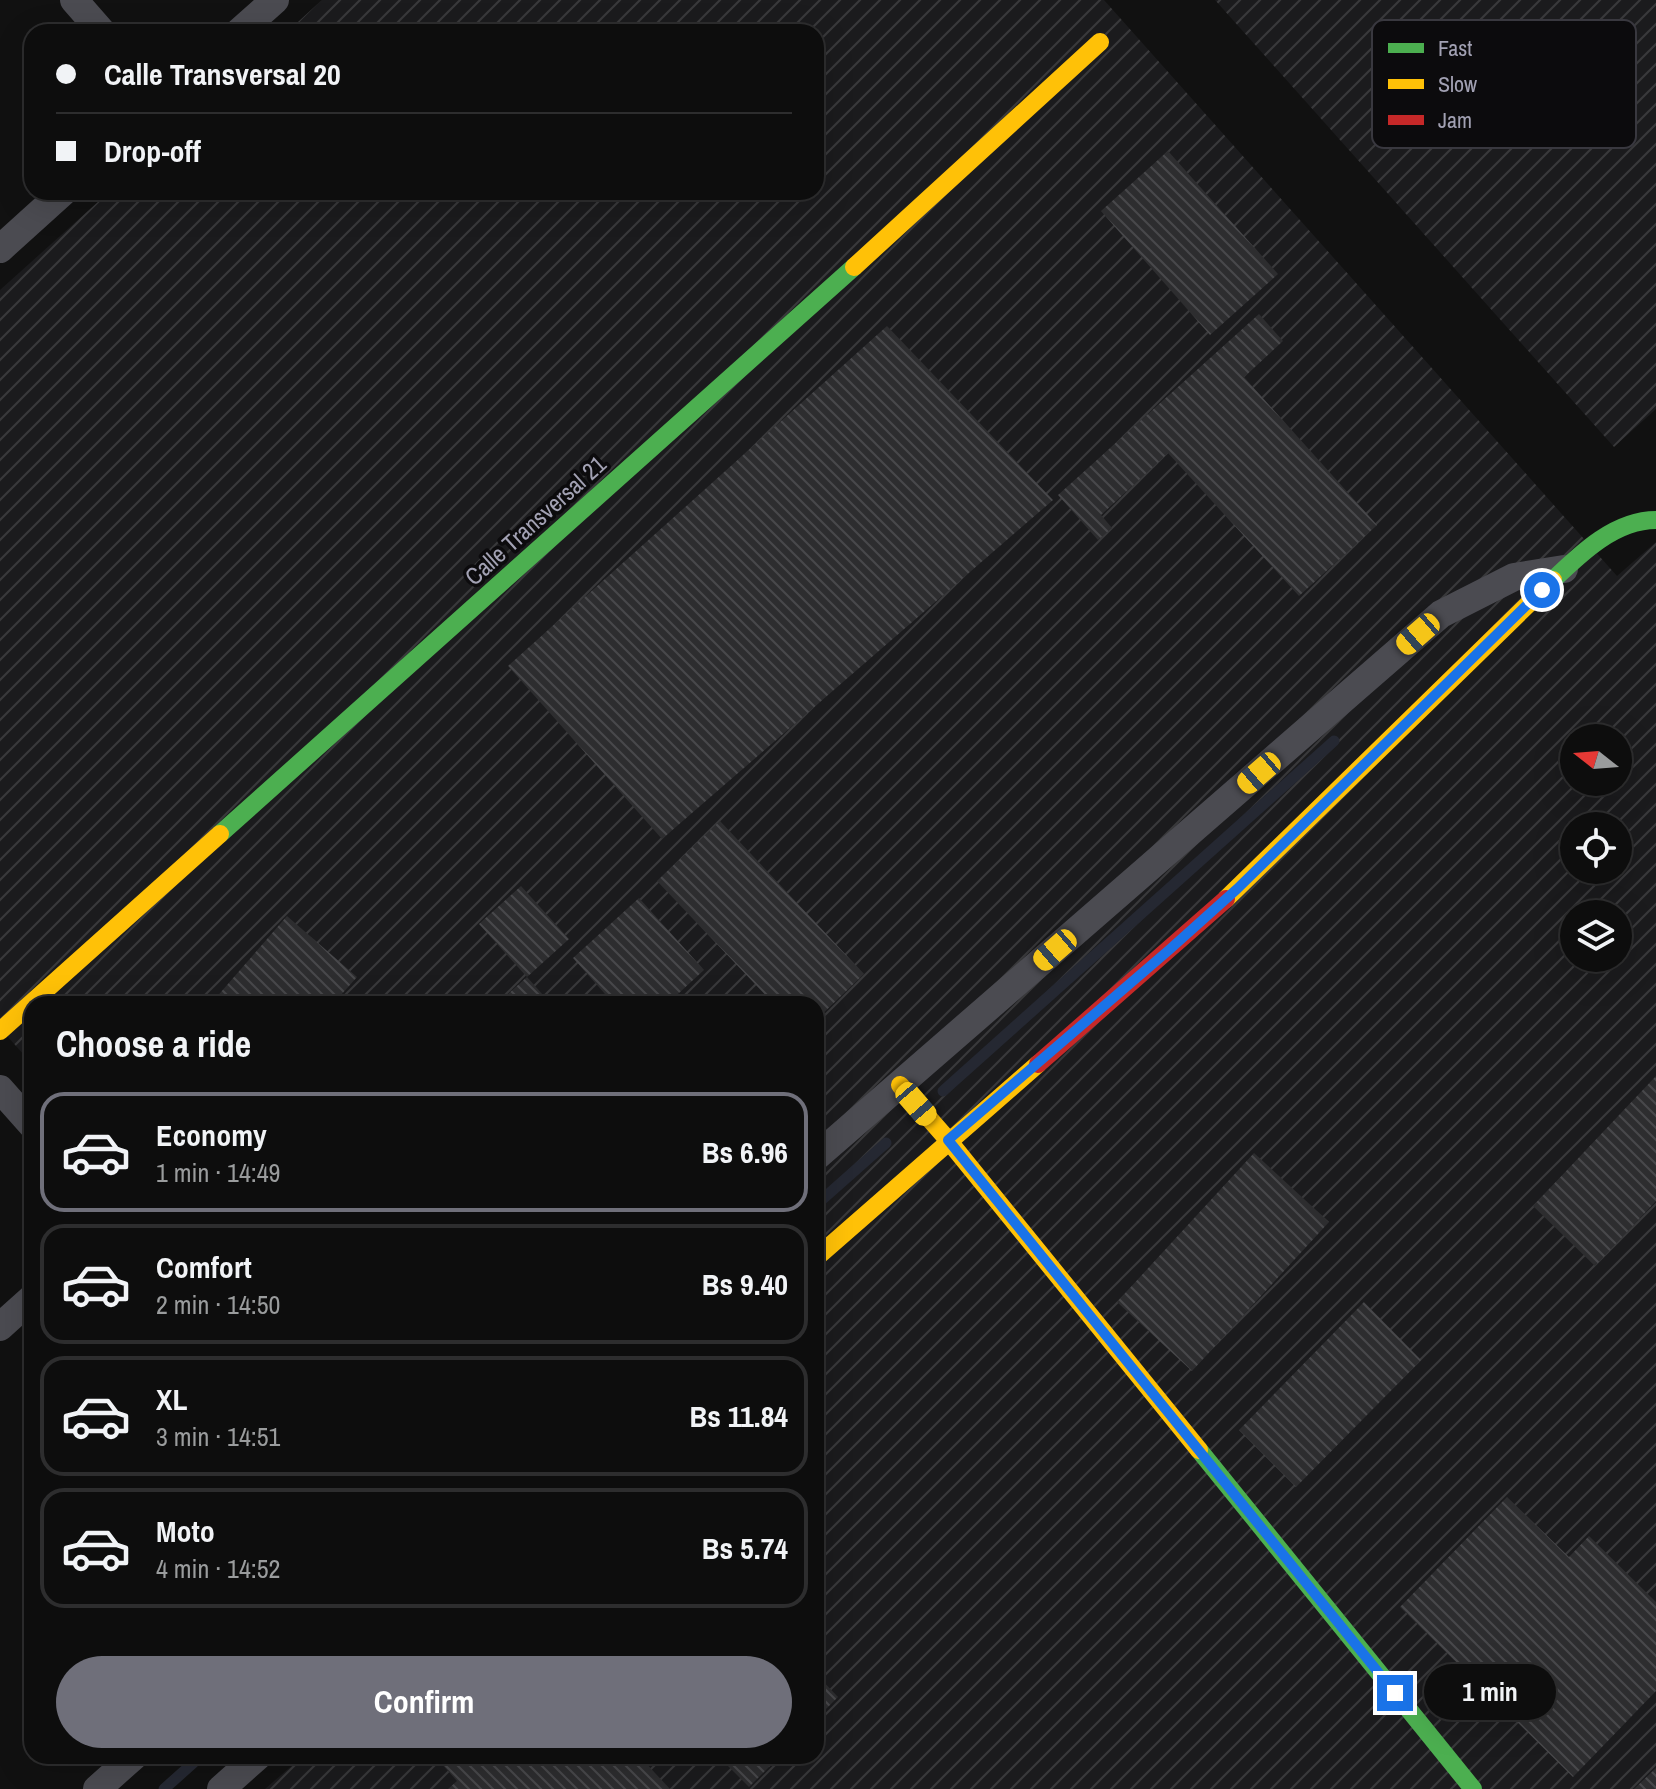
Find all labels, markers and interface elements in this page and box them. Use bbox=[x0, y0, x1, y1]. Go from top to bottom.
legend bbox=[1372, 20, 1636, 148]
text: Fast bbox=[1438, 33, 1472, 63]
text: Calle Transversal 20 bbox=[104, 54, 341, 94]
text: Slow bbox=[1438, 69, 1477, 99]
text: Jam bbox=[1438, 105, 1472, 135]
text: Drop-off bbox=[104, 131, 201, 171]
street label: Calle Transversal 21 bbox=[458, 448, 612, 592]
route start bbox=[1524, 572, 1560, 608]
car bbox=[1392, 609, 1444, 659]
north arrow bbox=[1560, 724, 1632, 796]
map controls bbox=[1560, 724, 1632, 972]
car bbox=[1233, 748, 1285, 798]
button: locate bbox=[1560, 812, 1632, 884]
button: layers bbox=[1560, 900, 1632, 972]
car bbox=[1029, 925, 1081, 975]
text: Choose a ride bbox=[56, 1020, 251, 1068]
car bbox=[891, 1078, 941, 1130]
text: Economy bbox=[156, 1115, 267, 1155]
icon: car bbox=[60, 1116, 132, 1188]
text: Bs 6.96 bbox=[702, 1132, 788, 1172]
text: 1 min · 14:49 bbox=[156, 1155, 280, 1190]
text: Comfort bbox=[156, 1247, 252, 1287]
icon: car bbox=[60, 1248, 132, 1320]
text: Bs 9.40 bbox=[702, 1264, 788, 1304]
text: 2 min · 14:50 bbox=[156, 1287, 280, 1322]
text: XL bbox=[156, 1379, 187, 1419]
icon: car bbox=[60, 1380, 132, 1452]
text: Bs 11.84 bbox=[690, 1396, 788, 1436]
text: 3 min · 14:51 bbox=[156, 1419, 280, 1454]
text: Moto bbox=[156, 1511, 215, 1551]
icon: car bbox=[60, 1512, 132, 1584]
text: Bs 5.74 bbox=[702, 1528, 788, 1568]
text: 4 min · 14:52 bbox=[156, 1551, 280, 1586]
button: Confirm bbox=[56, 1656, 792, 1748]
callout: 1 min bbox=[1423, 1665, 1555, 1721]
text: 1 min bbox=[1462, 1674, 1518, 1709]
route end bbox=[1377, 1675, 1413, 1711]

